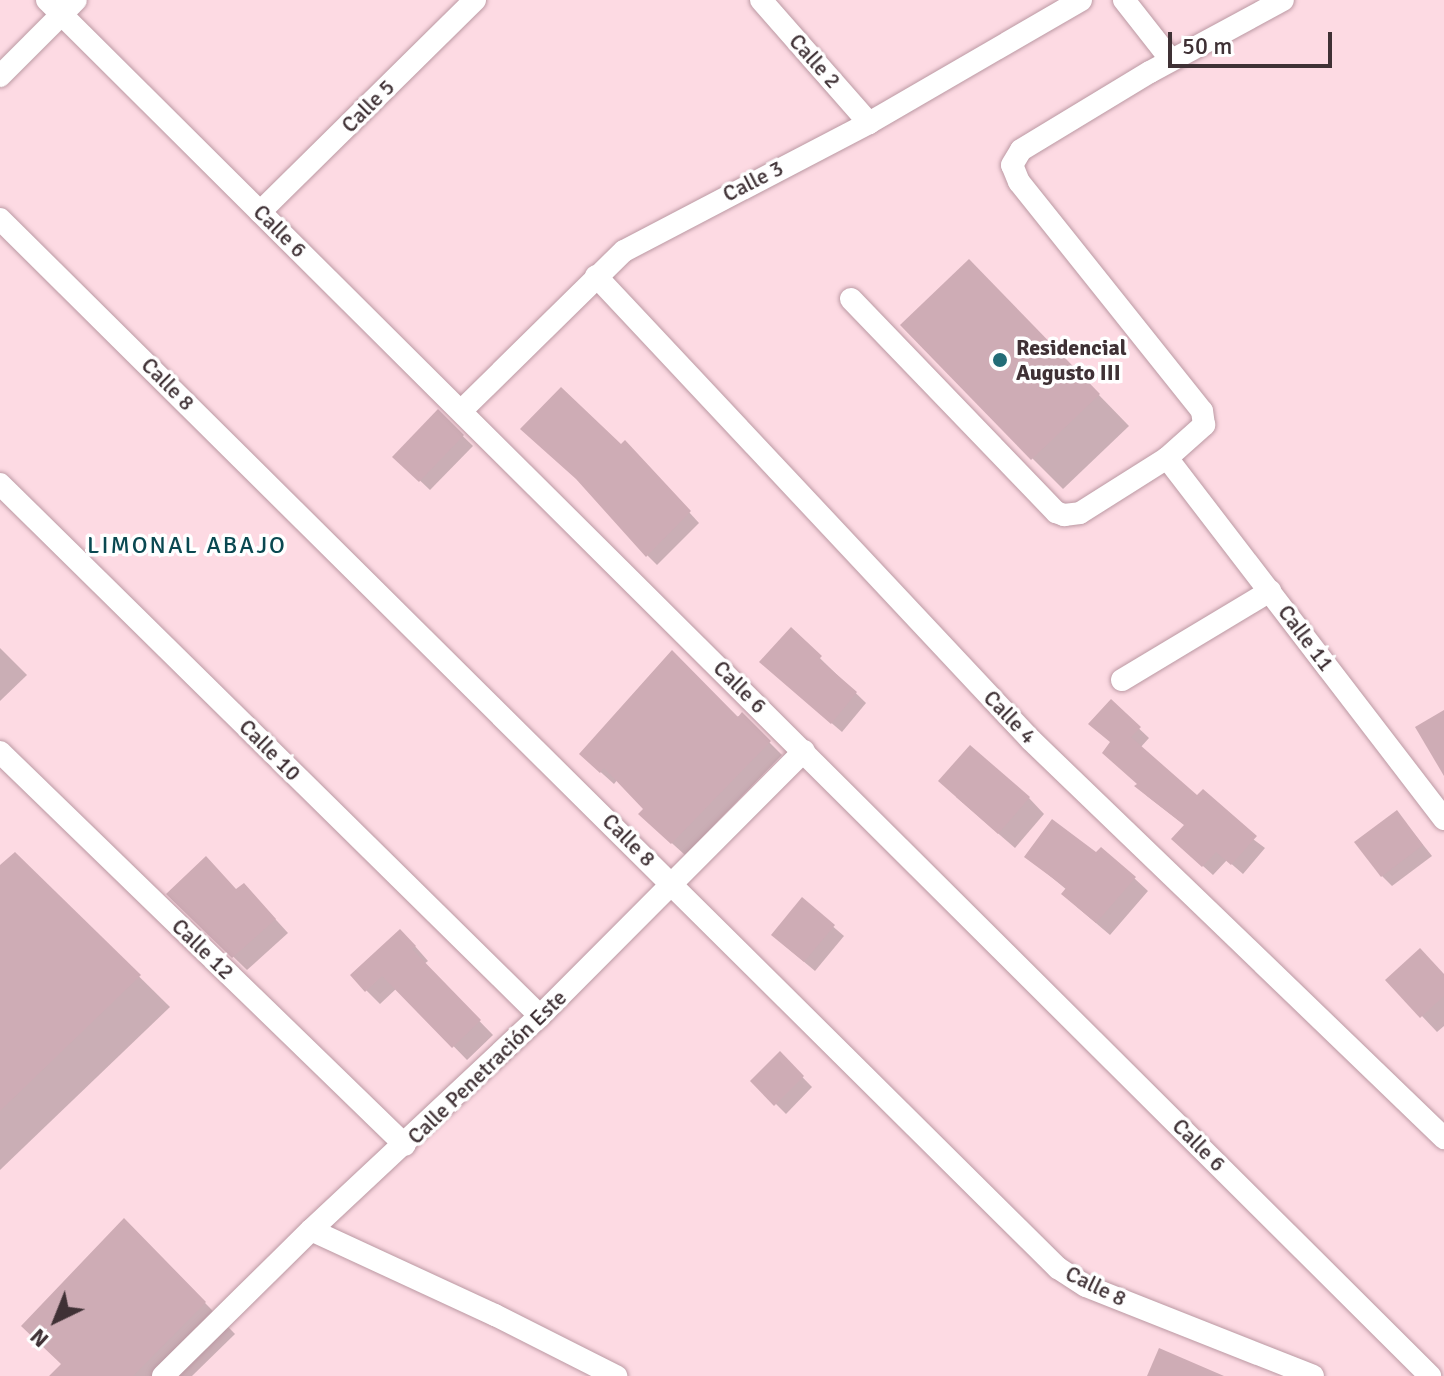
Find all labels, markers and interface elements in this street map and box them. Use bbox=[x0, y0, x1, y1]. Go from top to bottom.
scale bar bbox=[1172, 16, 1336, 66]
street label: Calle 2 bbox=[784, 28, 846, 94]
text: 50 m bbox=[1182, 31, 1232, 61]
street label: Calle 5 bbox=[336, 74, 400, 138]
street label: Calle 3 bbox=[718, 155, 788, 207]
street label: Calle 6 bbox=[248, 199, 312, 263]
place label: Residencial Augusto III bbox=[1016, 334, 1127, 386]
marker: Residencial Augusto III bbox=[991, 351, 1009, 369]
street label: Calle 8 bbox=[136, 352, 200, 416]
district label: LIMONAL ABAJO bbox=[87, 532, 287, 560]
street label: Calle 11 bbox=[1272, 600, 1340, 676]
street label: Calle 6 bbox=[708, 655, 772, 719]
street label: Calle 4 bbox=[978, 685, 1042, 749]
street label: Calle 10 bbox=[234, 714, 306, 786]
street label: Calle 8 bbox=[597, 808, 661, 872]
street label: Calle 12 bbox=[166, 913, 240, 985]
street label: Calle Penetración Este bbox=[402, 984, 572, 1150]
street label: Calle 6 bbox=[1167, 1113, 1231, 1177]
street label: Calle 8 bbox=[1061, 1260, 1131, 1312]
north arrow bbox=[16, 1280, 96, 1360]
text: N bbox=[24, 1323, 54, 1353]

